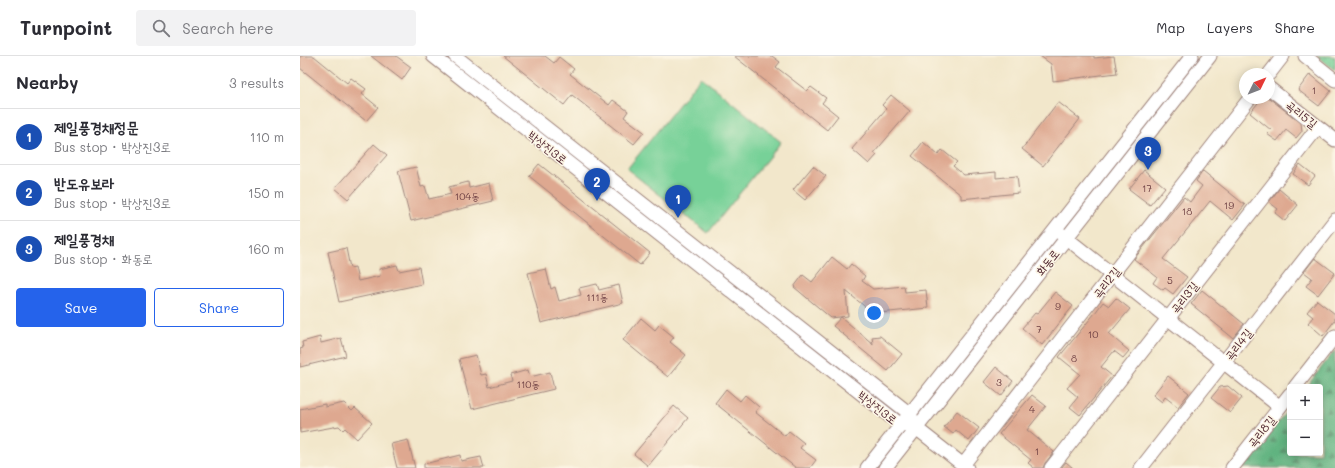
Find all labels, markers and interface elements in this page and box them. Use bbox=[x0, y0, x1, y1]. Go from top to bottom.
search box bbox=[136, 10, 416, 46]
text: Turnpoint bbox=[20, 15, 112, 40]
icon: search bbox=[150, 17, 172, 39]
text: Search here bbox=[182, 18, 273, 38]
text: Map bbox=[1156, 18, 1185, 37]
text: Layers bbox=[1207, 18, 1253, 37]
text: Share bbox=[1275, 18, 1315, 37]
north arrow bbox=[1239, 68, 1275, 104]
text: Nearby bbox=[16, 71, 78, 93]
text: 3 results bbox=[229, 74, 284, 91]
house number: 1 bbox=[1312, 83, 1316, 97]
street label: 곡리5길 bbox=[1283, 97, 1321, 132]
text: 제일풍경채정문 bbox=[54, 117, 139, 137]
street label: 박상진3로 bbox=[525, 127, 571, 167]
text: 1 bbox=[26, 128, 32, 145]
text: 110 m bbox=[250, 128, 284, 145]
pin: 3 bbox=[1135, 137, 1161, 170]
text: Bus stop · 박상진3로 bbox=[54, 138, 171, 155]
pin: 2 bbox=[584, 168, 610, 201]
text: 반도유보라 bbox=[54, 173, 114, 193]
house number: 17 bbox=[1142, 181, 1152, 195]
text: 2 bbox=[25, 184, 33, 201]
text: 150 m bbox=[248, 184, 284, 201]
pin: 1 bbox=[665, 185, 691, 218]
house number: 104동 bbox=[455, 189, 479, 203]
text: Bus stop · 박상진3로 bbox=[54, 194, 171, 211]
house number: 19 bbox=[1224, 198, 1234, 212]
house number: 18 bbox=[1182, 204, 1192, 218]
text: 제일풍경채 bbox=[54, 229, 114, 249]
text: 3 bbox=[25, 240, 33, 257]
text: 160 m bbox=[248, 240, 284, 257]
street label: 화동로 bbox=[1032, 246, 1062, 278]
text: Bus stop · 화동로 bbox=[54, 250, 153, 267]
street label: 곡리2길 bbox=[1089, 263, 1123, 301]
house number: 5 bbox=[1167, 273, 1173, 287]
street label: 곡리3길 bbox=[1167, 278, 1202, 316]
button: Save bbox=[16, 288, 146, 327]
button: Share bbox=[154, 288, 284, 327]
house number: 111동 bbox=[586, 290, 608, 304]
house number: 9 bbox=[1055, 299, 1061, 313]
your location bbox=[864, 303, 884, 323]
house number: 7 bbox=[1036, 322, 1042, 336]
street label: 곡리4길 bbox=[1221, 325, 1256, 363]
house number: 10 bbox=[1088, 327, 1098, 341]
house number: 8 bbox=[1071, 351, 1077, 365]
house number: 3 bbox=[996, 375, 1002, 389]
house number: 110동 bbox=[516, 377, 540, 391]
map controls bbox=[1287, 384, 1323, 456]
button: + bbox=[1287, 384, 1323, 420]
street label: 박상진3로 bbox=[855, 387, 901, 427]
house number: 4 bbox=[1029, 402, 1035, 416]
street label: 곡리8길 bbox=[1244, 412, 1279, 450]
button: − bbox=[1287, 420, 1323, 456]
house number: 1 bbox=[1035, 444, 1039, 458]

